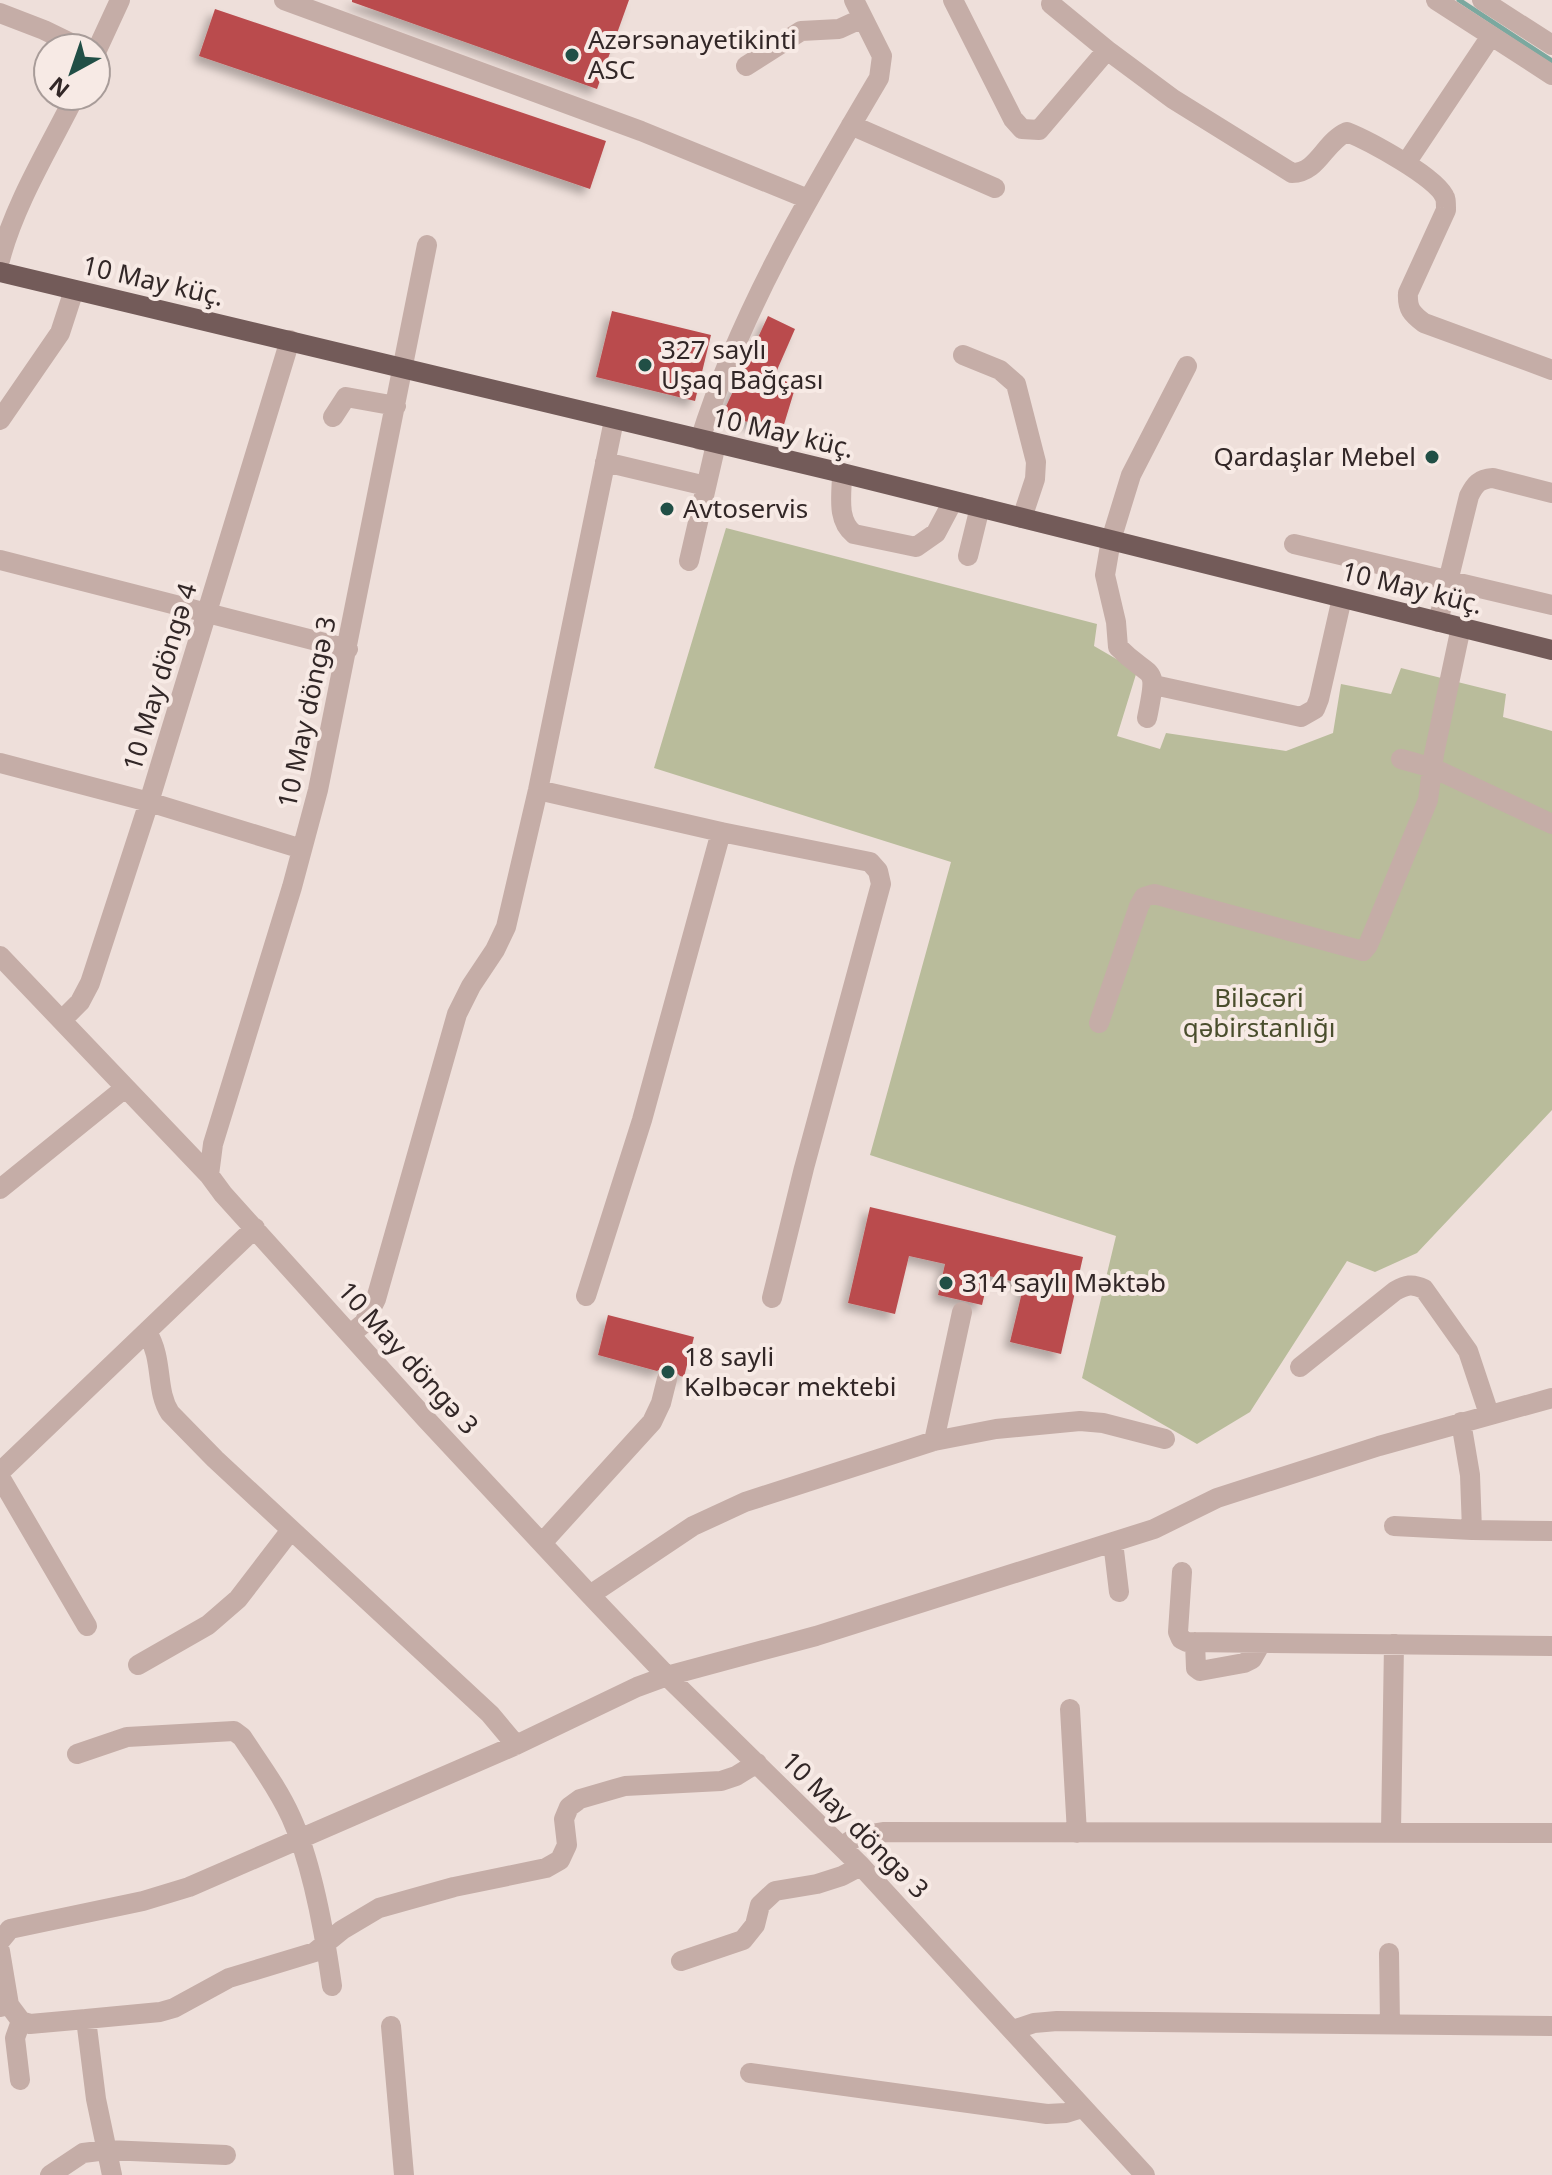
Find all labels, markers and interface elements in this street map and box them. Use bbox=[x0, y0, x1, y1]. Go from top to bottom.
place label: Azərsənayetikinti ASC bbox=[588, 21, 797, 87]
north arrow bbox=[32, 32, 112, 112]
marker: Azərsənayetikinti ASC bbox=[563, 46, 581, 64]
text: N bbox=[42, 71, 75, 105]
street label: 10 May küç. bbox=[79, 246, 227, 314]
place label: 327 saylı Uşaq Bağçası bbox=[661, 331, 824, 397]
marker: 327 saylı Uşaq Bağçası bbox=[636, 356, 654, 374]
street label: 10 May küç. bbox=[709, 398, 857, 466]
place label: Qardaşlar Mebel bbox=[1213, 438, 1416, 474]
marker: Qardaşlar Mebel bbox=[1423, 448, 1441, 466]
place label: Avtoservis bbox=[683, 490, 808, 526]
marker: Avtoservis bbox=[658, 500, 676, 518]
street label: 10 May küç. bbox=[1338, 552, 1487, 622]
street label: 10 May döngə 4 bbox=[113, 578, 205, 775]
street label: 10 May döngə 3 bbox=[268, 613, 344, 811]
park label: Biləcəri qəbirstanlığı bbox=[1183, 979, 1335, 1045]
place label: 314 saylı Məktəb bbox=[962, 1264, 1166, 1300]
street label: 10 May döngə 3 bbox=[330, 1273, 487, 1442]
marker: 314 saylı Məktəb bbox=[937, 1274, 955, 1292]
place label: 18 sayli Kəlbəcər mektebi bbox=[684, 1338, 896, 1404]
marker: 18 sayli Kəlbəcər mektebi bbox=[659, 1363, 677, 1381]
street label: 10 May döngə 3 bbox=[774, 1743, 937, 1906]

